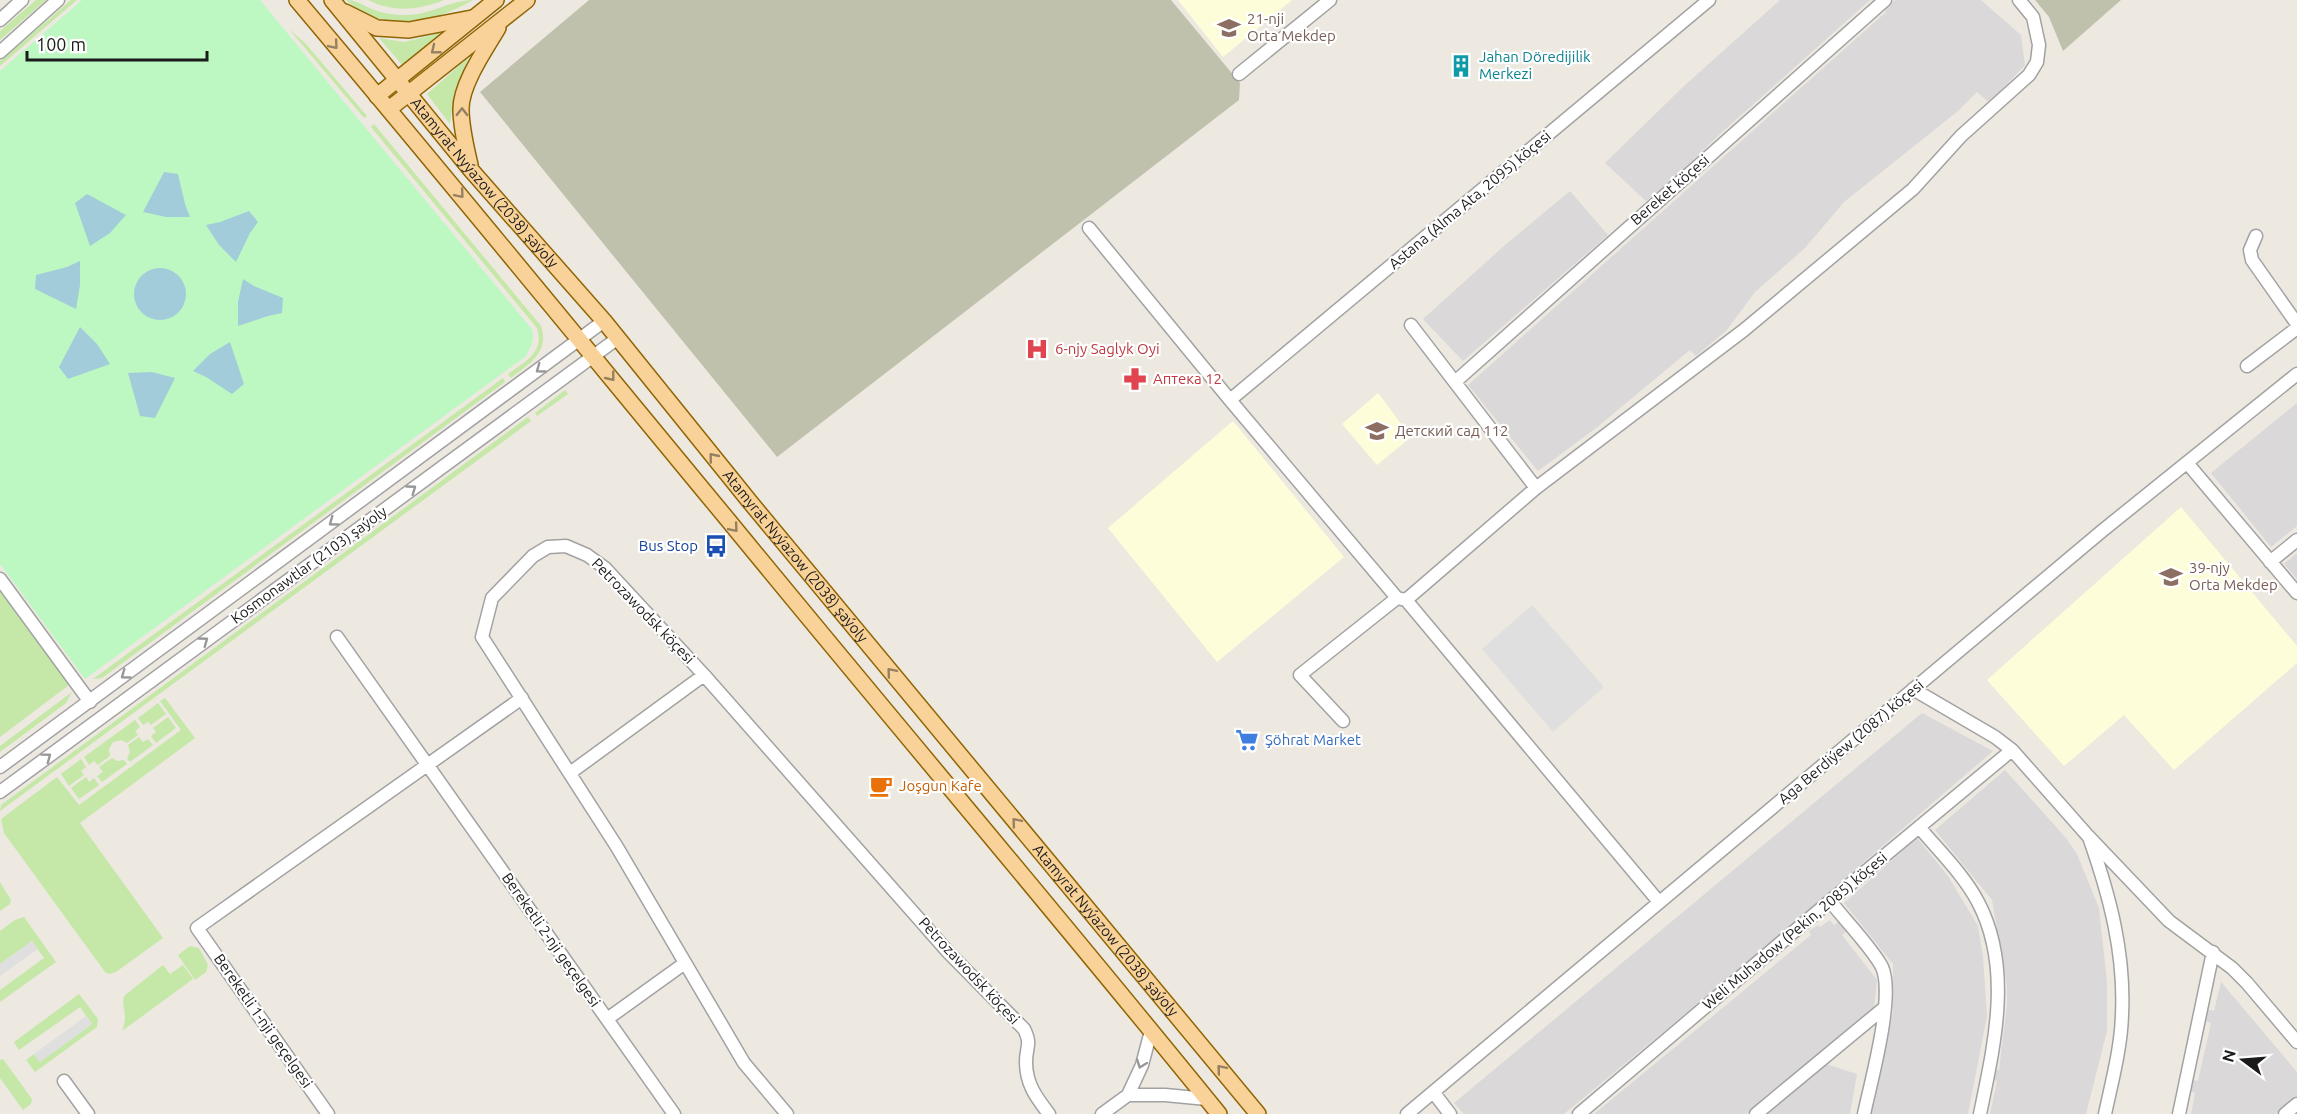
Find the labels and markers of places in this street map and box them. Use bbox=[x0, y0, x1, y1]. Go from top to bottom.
place label: 21-nji Orta Mekdep bbox=[1247, 10, 1336, 44]
school or university icon: 21-nji Orta Mekdep bbox=[1216, 15, 1242, 41]
place label: Jahan Döredijilik Merkezi bbox=[1479, 48, 1591, 82]
building icon: Jahan Döredijilik Merkezi bbox=[1448, 53, 1474, 79]
hospital icon: 6-njy Saglyk Oyi bbox=[1024, 336, 1050, 362]
place label: 6-njy Saglyk Oyi bbox=[1055, 340, 1160, 357]
pharmacy icon: Аптека 12 bbox=[1122, 366, 1148, 392]
place label: Аптека 12 bbox=[1153, 370, 1222, 387]
school or university icon: Детский сад 112 bbox=[1364, 418, 1390, 444]
place label: Детский сад 112 bbox=[1395, 422, 1509, 439]
bus stop icon: Bus Stop bbox=[703, 533, 729, 559]
place label: Bus Stop bbox=[639, 537, 698, 554]
place label: 39-njy Orta Mekdep bbox=[2189, 559, 2278, 593]
school or university icon: 39-njy Orta Mekdep bbox=[2158, 564, 2184, 590]
supermarket icon: Şöhrat Market bbox=[1234, 727, 1260, 753]
place label: Şöhrat Market bbox=[1265, 731, 1361, 748]
cafe icon: Joşgun Kafe bbox=[868, 773, 894, 799]
place label: Joşgun Kafe bbox=[899, 777, 982, 794]

